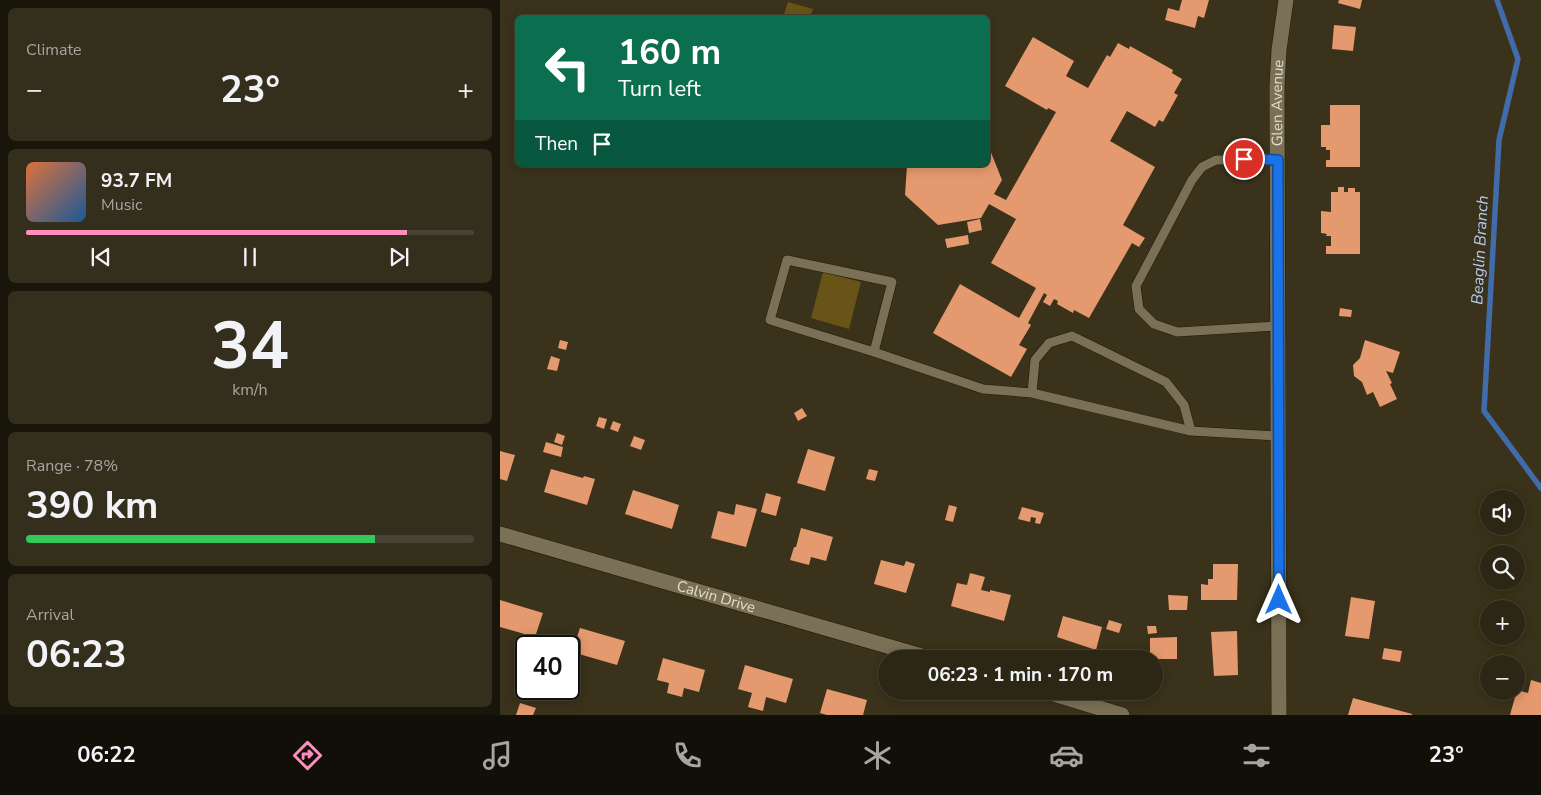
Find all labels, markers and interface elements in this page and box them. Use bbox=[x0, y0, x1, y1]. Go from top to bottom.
text: 160 m bbox=[618, 29, 721, 76]
icon: left bbox=[535, 35, 600, 100]
text: Climate bbox=[26, 39, 81, 61]
street label: Glen Avenue bbox=[1267, 59, 1288, 146]
text: 23° bbox=[220, 64, 280, 115]
text: − bbox=[26, 71, 43, 109]
text: + bbox=[457, 71, 474, 109]
text: Turn left bbox=[618, 74, 701, 104]
icon: arrive bbox=[588, 130, 616, 158]
text: Then bbox=[535, 131, 578, 157]
pin bbox=[1223, 138, 1265, 180]
icon: arrive bbox=[1230, 145, 1258, 173]
text: 93.7 FM bbox=[101, 168, 172, 194]
text: Music bbox=[101, 194, 142, 216]
water label: Beaglin Branch bbox=[1466, 195, 1494, 305]
icon: previous bbox=[87, 243, 115, 271]
icon: pause bbox=[236, 243, 264, 271]
icon: next bbox=[385, 243, 413, 271]
text: 34 bbox=[211, 302, 289, 391]
text: km/h bbox=[232, 379, 268, 401]
text: Range · 78% bbox=[26, 455, 118, 477]
text: 390 km bbox=[26, 480, 158, 531]
map controls bbox=[1480, 490, 1525, 700]
button: sound bbox=[1480, 490, 1525, 535]
button: search bbox=[1480, 545, 1525, 590]
position arrow bbox=[1252, 573, 1304, 625]
street label: Calvin Drive bbox=[674, 576, 758, 617]
button: + bbox=[1480, 600, 1525, 645]
text: Arrival bbox=[26, 604, 74, 626]
text: 06:23 bbox=[26, 629, 127, 680]
speed limit sign: 40 bbox=[515, 635, 580, 700]
button: − bbox=[1480, 655, 1525, 700]
text: 06:23 · 1 min · 170 m bbox=[928, 662, 1113, 688]
icon: directions bbox=[290, 738, 325, 773]
icon: music bbox=[480, 738, 515, 773]
icon: phone bbox=[670, 738, 705, 773]
icon: climate bbox=[860, 738, 895, 773]
icon: car bbox=[1049, 738, 1084, 773]
icon: filters bbox=[1239, 738, 1274, 773]
text: 06:22 bbox=[77, 740, 136, 770]
text: 23° bbox=[1429, 740, 1464, 770]

